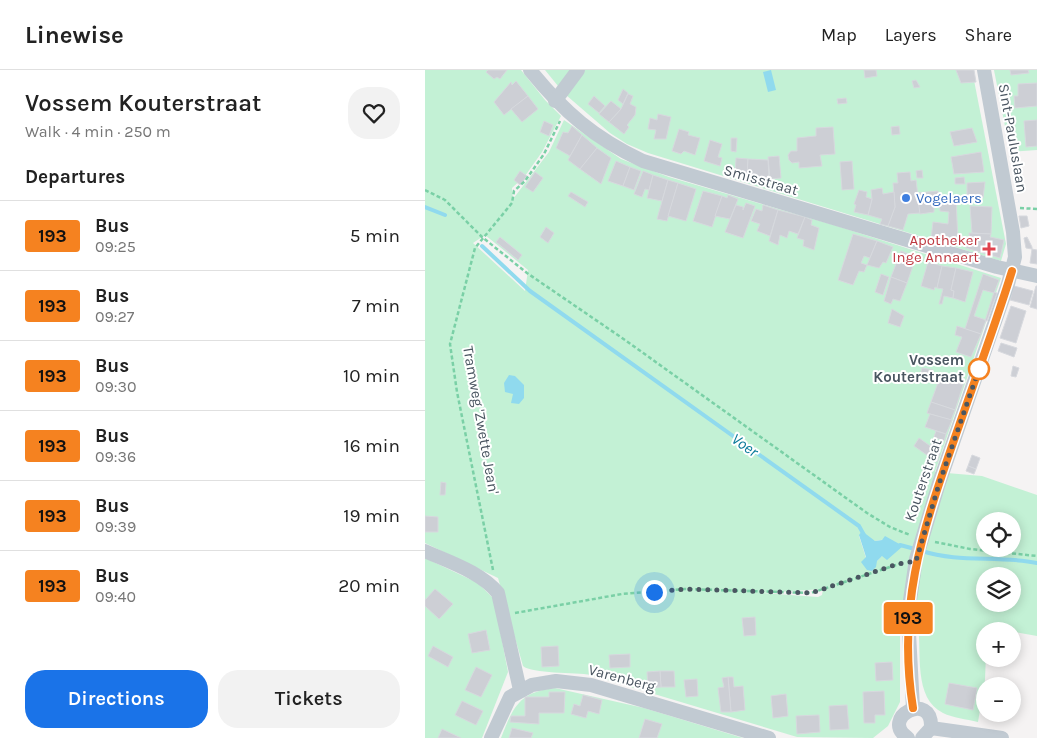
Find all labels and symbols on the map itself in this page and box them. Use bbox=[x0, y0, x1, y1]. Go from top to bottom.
street label: Sint-Pauluslaan bbox=[995, 82, 1031, 194]
street label: Smisstraat bbox=[722, 161, 801, 199]
place label: Vogelaers bbox=[916, 189, 982, 207]
marker: Vogelaers bbox=[900, 192, 912, 204]
place label: Apotheker Inge Annaert bbox=[892, 231, 980, 266]
marker: Apotheker Inge Annaert bbox=[983, 243, 995, 255]
street label: Tramweg 'Zwette Jean' bbox=[459, 345, 503, 495]
place label: Vossem Kouterstraat bbox=[873, 351, 964, 386]
marker: Vossem Kouterstraat bbox=[968, 358, 990, 380]
water label: Voer bbox=[728, 429, 762, 461]
street label: Kouterstraat bbox=[900, 436, 946, 524]
your location bbox=[642, 580, 667, 605]
line badge: 193 bbox=[879, 602, 937, 634]
street label: Varenberg bbox=[587, 660, 658, 696]

